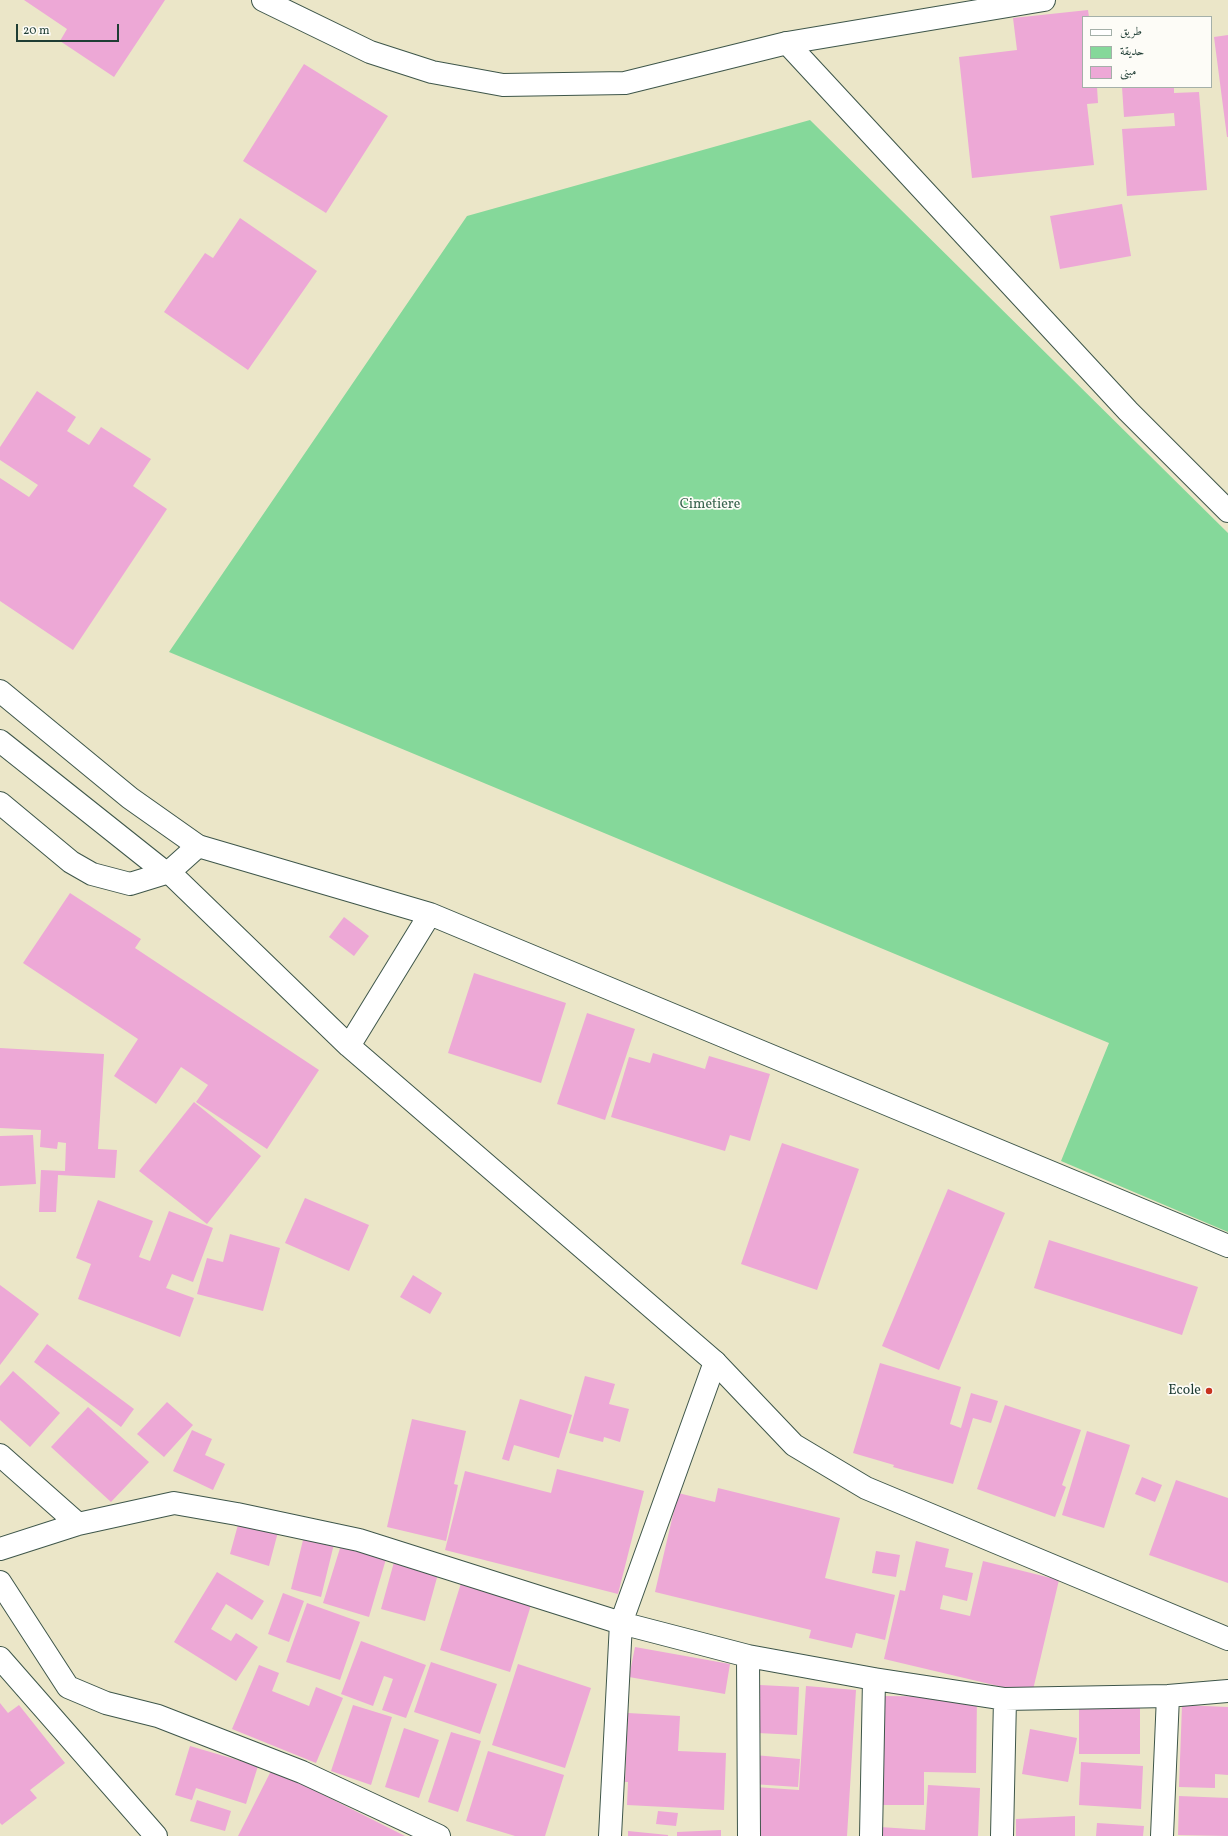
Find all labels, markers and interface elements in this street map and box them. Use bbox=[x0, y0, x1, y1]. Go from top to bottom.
scale bar bbox=[18, 16, 121, 42]
legend bbox=[1082, 16, 1212, 88]
text: 20 m bbox=[23, 23, 50, 39]
text: طريق bbox=[1120, 24, 1142, 40]
text: حديقة bbox=[1120, 44, 1144, 60]
text: مبنى bbox=[1120, 64, 1136, 80]
park label: Cimetiere bbox=[680, 497, 740, 513]
place label: Ecole bbox=[1168, 1383, 1201, 1399]
marker: Ecole bbox=[1204, 1386, 1214, 1396]

